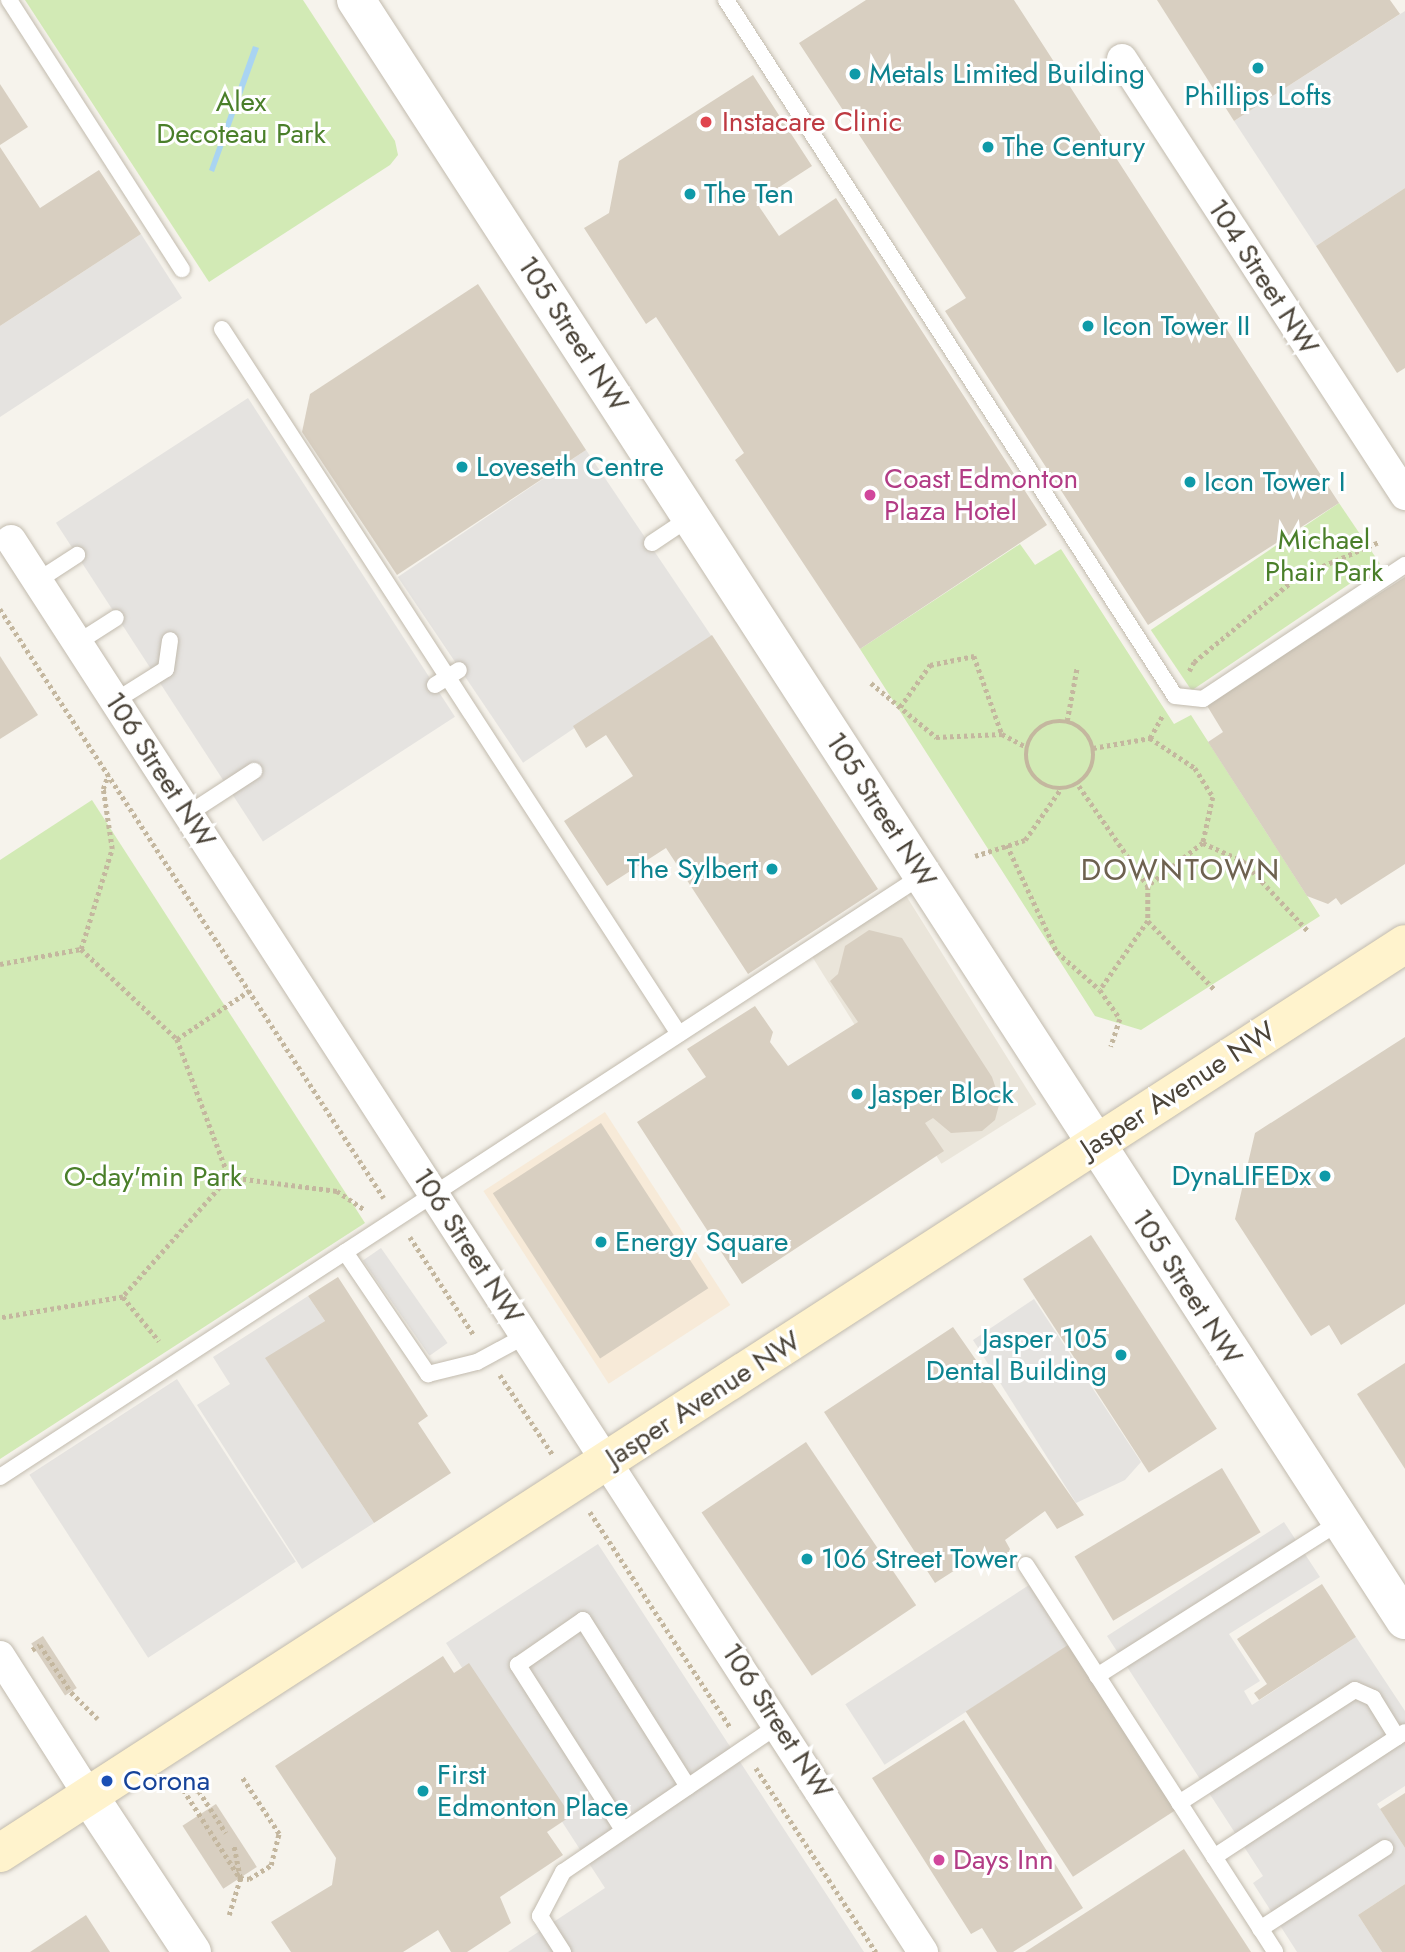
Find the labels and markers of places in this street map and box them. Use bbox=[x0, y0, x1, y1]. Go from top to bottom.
place label: Metals Limited Building bbox=[869, 57, 1145, 91]
marker: Phillips Lofts bbox=[1250, 60, 1266, 76]
marker: Metals Limited Building bbox=[847, 66, 863, 82]
place label: Phillips Lofts bbox=[1184, 79, 1332, 113]
place label: Instacare Clinic bbox=[722, 105, 902, 139]
marker: Instacare Clinic bbox=[696, 112, 716, 132]
place label: The Century bbox=[1002, 130, 1145, 164]
marker: The Century bbox=[980, 139, 996, 155]
place label: The Ten bbox=[704, 177, 794, 211]
marker: The Ten bbox=[682, 186, 698, 202]
place label: Icon Tower II bbox=[1102, 309, 1250, 343]
marker: Icon Tower II bbox=[1080, 318, 1096, 334]
place label: Loveseth Centre bbox=[476, 450, 664, 484]
marker: Loveseth Centre bbox=[454, 459, 470, 475]
place label: Coast Edmonton Plaza Hotel bbox=[884, 462, 1078, 528]
place label: Icon Tower I bbox=[1204, 465, 1346, 499]
marker: Icon Tower I bbox=[1182, 474, 1198, 490]
marker: Coast Edmonton Plaza Hotel bbox=[862, 487, 878, 503]
place label: The Sylbert bbox=[627, 852, 758, 886]
marker: The Sylbert bbox=[764, 861, 780, 877]
place label: Jasper Block bbox=[871, 1077, 1014, 1111]
marker: Jasper Block bbox=[849, 1086, 865, 1102]
place label: DynaLIFEDx bbox=[1171, 1159, 1311, 1193]
marker: DynaLIFEDx bbox=[1317, 1168, 1333, 1184]
place label: Energy Square bbox=[615, 1225, 788, 1259]
marker: Energy Square bbox=[593, 1234, 609, 1250]
place label: Jasper 105 Dental Building bbox=[926, 1322, 1107, 1388]
marker: Jasper 105 Dental Building bbox=[1113, 1347, 1129, 1363]
place label: 106 Street Tower bbox=[821, 1542, 1018, 1576]
marker: 106 Street Tower bbox=[799, 1551, 815, 1567]
place label: First Edmonton Place bbox=[437, 1758, 628, 1824]
place label: Corona bbox=[123, 1764, 210, 1798]
marker: Corona bbox=[97, 1771, 117, 1791]
marker: First Edmonton Place bbox=[415, 1783, 431, 1799]
place label: Days Inn bbox=[953, 1843, 1054, 1877]
marker: Days Inn bbox=[931, 1852, 947, 1868]

